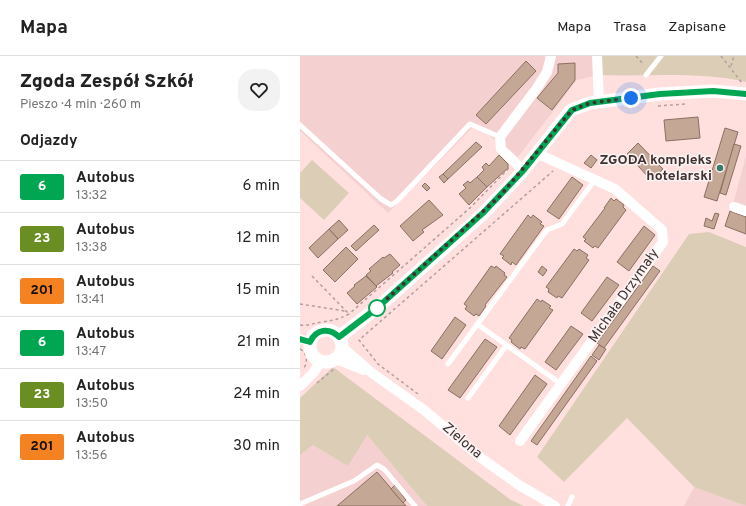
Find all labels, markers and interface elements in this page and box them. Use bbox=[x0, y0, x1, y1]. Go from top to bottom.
text: Mapa bbox=[20, 16, 68, 40]
text: Mapa bbox=[557, 19, 591, 36]
text: Trasa bbox=[613, 19, 646, 36]
text: Zapisane bbox=[668, 19, 726, 36]
button: heart bbox=[238, 69, 280, 111]
text: Zgoda Zespół Szkół bbox=[20, 70, 194, 94]
your location bbox=[621, 88, 641, 108]
text: Pieszo · 4 min · 260 m bbox=[20, 97, 141, 113]
text: Odjazdy bbox=[20, 132, 78, 151]
place label: ZGODA kompleks hotelarski bbox=[600, 152, 712, 185]
marker: ZGODA kompleks hotelarski bbox=[715, 163, 725, 173]
text: Autobus bbox=[76, 169, 135, 188]
text: 6 min bbox=[243, 177, 280, 196]
text: 6 bbox=[38, 178, 46, 195]
text: 13:32 bbox=[76, 188, 107, 204]
text: Autobus bbox=[76, 221, 135, 240]
text: 12 min bbox=[237, 229, 280, 248]
text: 23 bbox=[34, 230, 50, 247]
text: 13:38 bbox=[76, 240, 107, 256]
street label: Michała Drzymały bbox=[585, 246, 663, 346]
text: Autobus bbox=[76, 273, 135, 292]
text: 15 min bbox=[237, 281, 280, 300]
text: 201 bbox=[30, 282, 54, 299]
text: 13:41 bbox=[76, 292, 105, 308]
unlabelled marker bbox=[368, 299, 386, 317]
text: Autobus bbox=[76, 325, 135, 344]
text: 21 min bbox=[237, 333, 280, 352]
text: 6 bbox=[38, 334, 46, 351]
text: 13:47 bbox=[76, 344, 106, 360]
text: Autobus bbox=[76, 377, 135, 396]
text: 24 min bbox=[233, 385, 280, 404]
text: 23 bbox=[34, 386, 50, 403]
text: 13:50 bbox=[76, 396, 108, 412]
street label: Zielona bbox=[439, 419, 485, 463]
text: Autobus bbox=[76, 429, 135, 448]
text: 30 min bbox=[233, 437, 280, 456]
text: 201 bbox=[30, 438, 54, 455]
text: 13:56 bbox=[76, 448, 107, 464]

